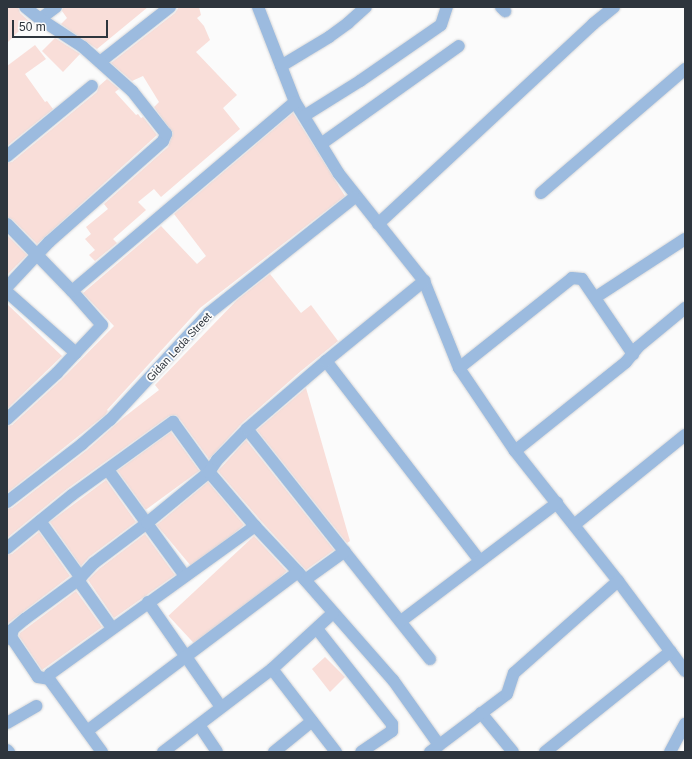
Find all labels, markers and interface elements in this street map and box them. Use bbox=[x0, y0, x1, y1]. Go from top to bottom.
scale bar bbox=[14, 12, 110, 38]
text: 50 m bbox=[19, 20, 46, 34]
street label: Gidan Leda Street bbox=[144, 310, 214, 384]

